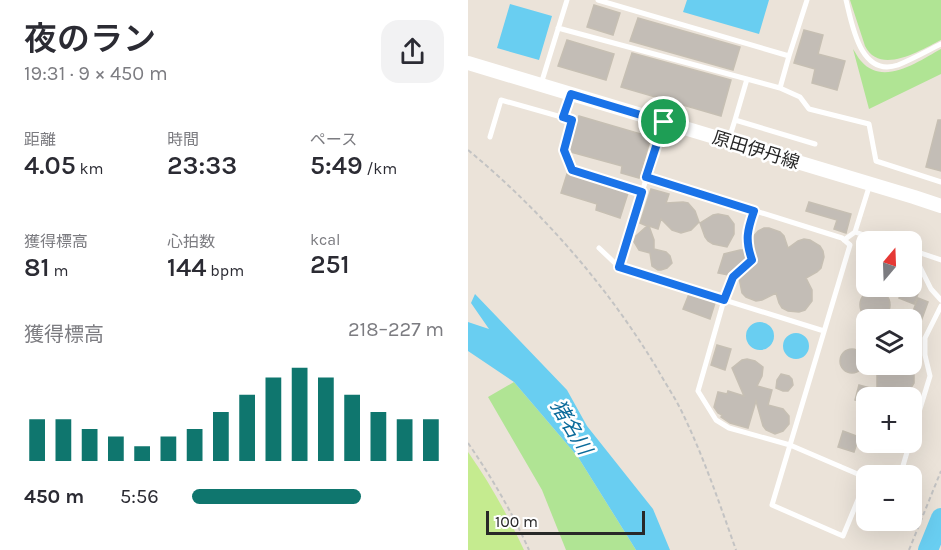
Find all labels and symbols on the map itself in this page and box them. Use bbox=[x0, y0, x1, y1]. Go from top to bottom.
pin bbox=[638, 96, 689, 147]
street label: 原田伊丹線 bbox=[710, 126, 802, 174]
north arrow bbox=[856, 231, 922, 297]
water label: 猪名川 bbox=[546, 395, 597, 460]
scale bar bbox=[486, 508, 645, 536]

